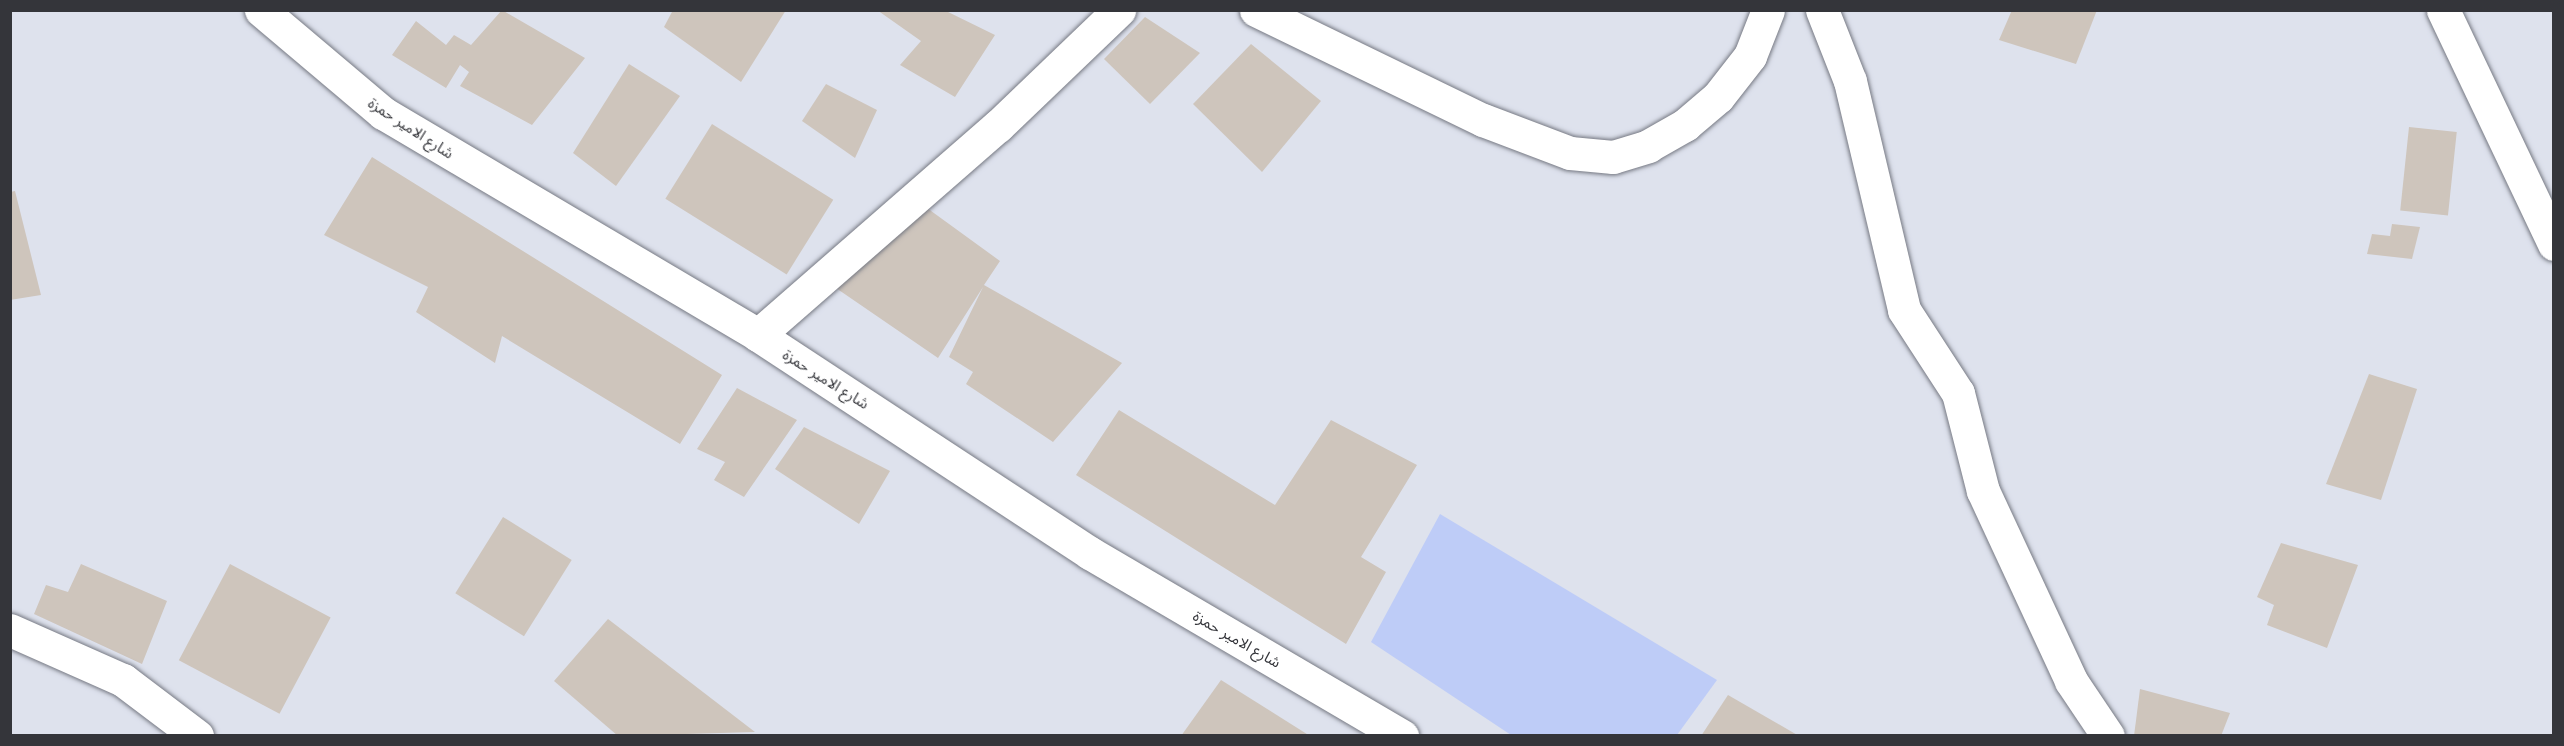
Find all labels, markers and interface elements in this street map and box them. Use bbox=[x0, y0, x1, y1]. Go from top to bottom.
street label: شارع الامير حمزة bbox=[365, 94, 457, 162]
street label: شارع الامير حمزة bbox=[780, 345, 872, 413]
street label: شارع الامير حمزة bbox=[1190, 607, 1284, 671]

